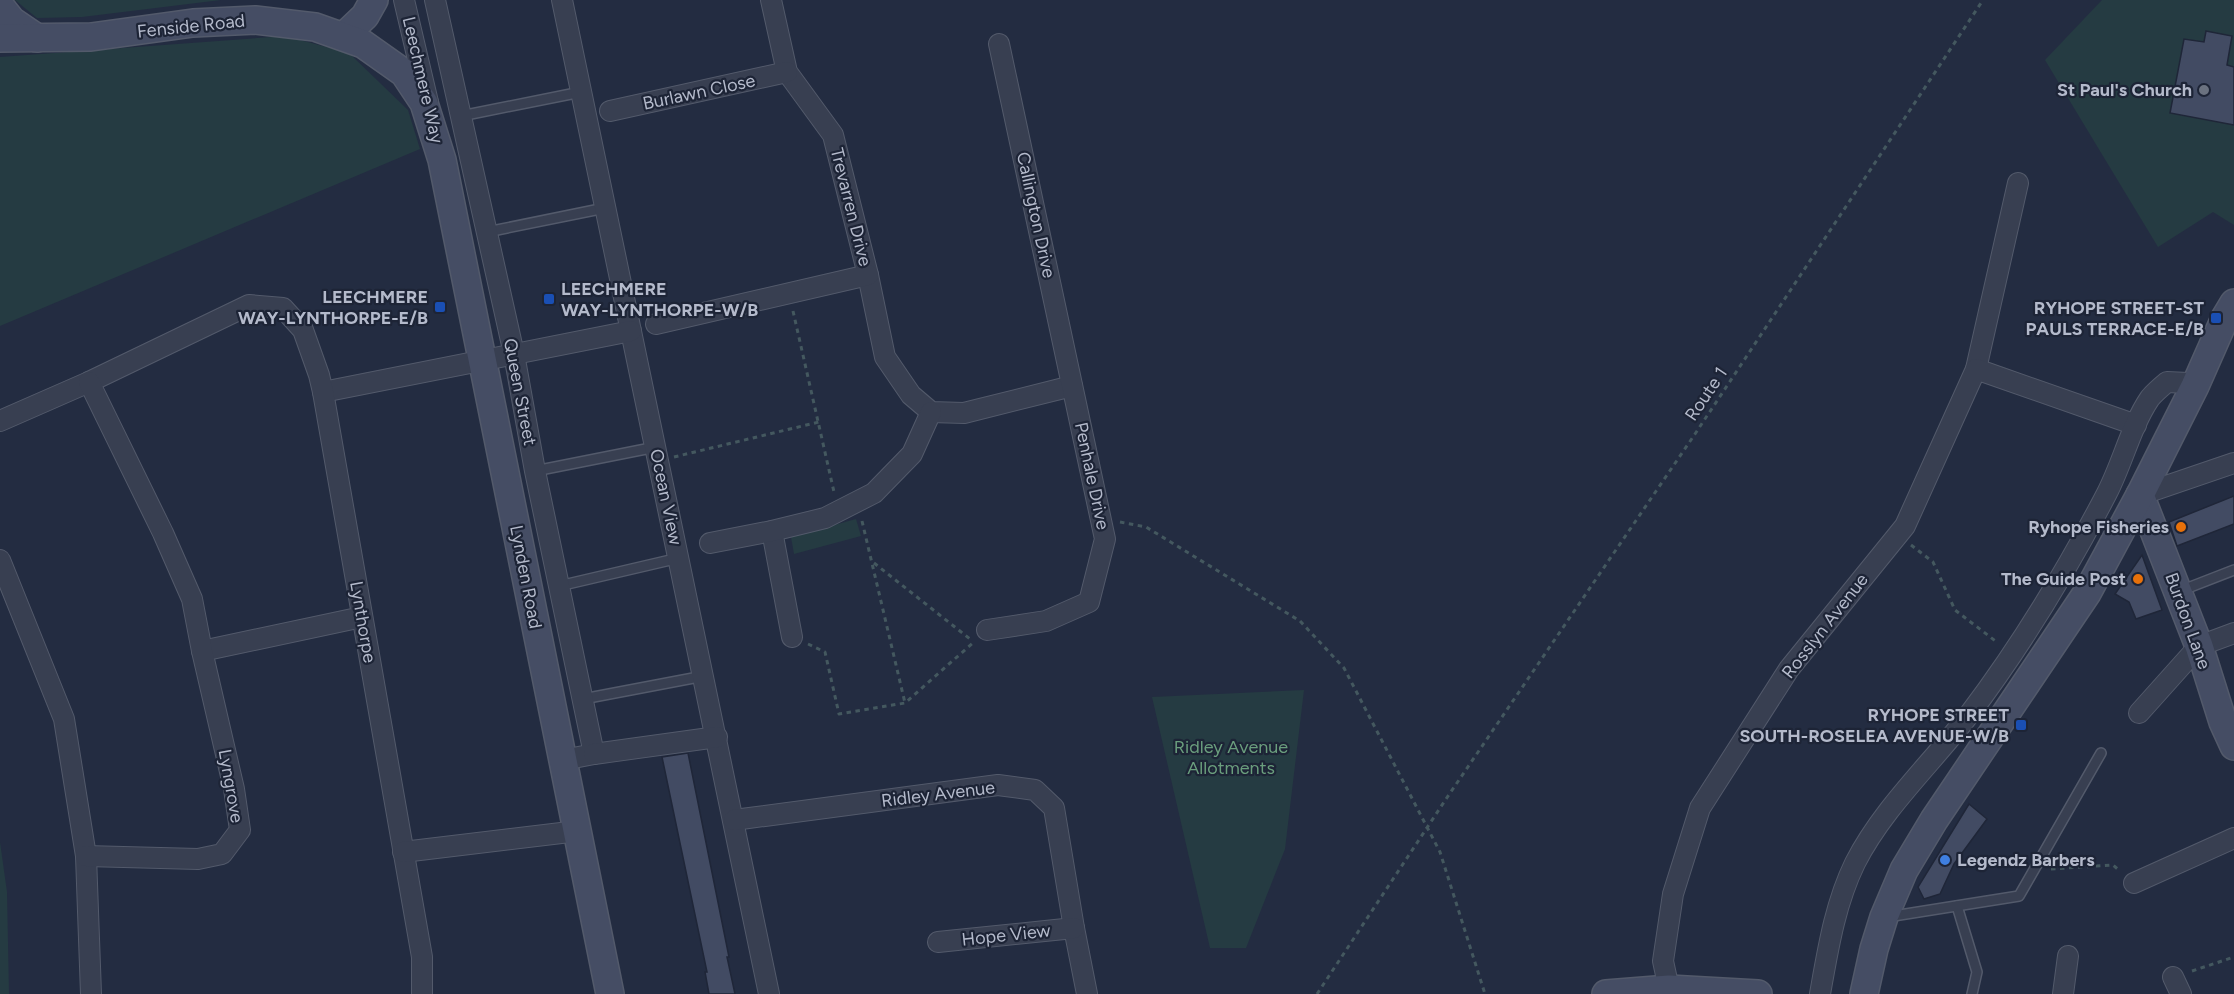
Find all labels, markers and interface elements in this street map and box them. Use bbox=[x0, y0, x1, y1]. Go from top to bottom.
street label: Fenside Road bbox=[136, 9, 246, 43]
street label: Leechmere Way bbox=[398, 14, 448, 146]
street label: Burlawn Close bbox=[641, 69, 757, 115]
place label: St Paul's Church bbox=[2057, 79, 2192, 101]
marker: St Paul's Church bbox=[2197, 83, 2211, 97]
street label: Trevarren Drive bbox=[826, 146, 876, 269]
street label: Callington Drive bbox=[1012, 150, 1060, 280]
place label: LEECHMERE WAY-LYNTHORPE-W/B bbox=[561, 278, 758, 321]
place label: LEECHMERE WAY-LYNTHORPE-E/B bbox=[238, 286, 428, 329]
marker: LEECHMERE WAY-LYNTHORPE-W/B bbox=[542, 292, 556, 306]
place label: RYHOPE STREET-ST PAULS TERRACE-E/B bbox=[2026, 297, 2204, 340]
marker: LEECHMERE WAY-LYNTHORPE-E/B bbox=[433, 300, 447, 314]
marker: RYHOPE STREET-ST PAULS TERRACE-E/B bbox=[2209, 311, 2223, 325]
street label: Queen Street bbox=[499, 337, 541, 448]
street label: Route 1 bbox=[1680, 363, 1732, 425]
street label: Penhale Drive bbox=[1070, 420, 1114, 532]
street label: Ocean View bbox=[645, 447, 687, 547]
place label: Ryhope Fisheries bbox=[2028, 516, 2170, 538]
marker: Ryhope Fisheries bbox=[2174, 520, 2188, 534]
street label: Lynden Road bbox=[505, 523, 547, 631]
place label: The Guide Post bbox=[2001, 568, 2126, 590]
street label: Rosslyn Avenue bbox=[1777, 569, 1873, 683]
street label: Burdon Lane bbox=[2160, 570, 2216, 672]
marker: The Guide Post bbox=[2131, 572, 2145, 586]
street label: Lynthorpe bbox=[345, 579, 381, 665]
place label: RYHOPE STREET SOUTH-ROSELEA AVENUE-W/B bbox=[1739, 704, 2009, 747]
marker: RYHOPE STREET SOUTH-ROSELEA AVENUE-W/B bbox=[2014, 718, 2028, 732]
park label: Ridley Avenue Allotments bbox=[1174, 736, 1288, 779]
street label: Lyngrove bbox=[214, 747, 248, 825]
street label: Ridley Avenue bbox=[880, 776, 996, 812]
place label: Legendz Barbers bbox=[1957, 849, 2095, 871]
marker: Legendz Barbers bbox=[1938, 853, 1952, 867]
street label: Hope View bbox=[960, 919, 1052, 951]

